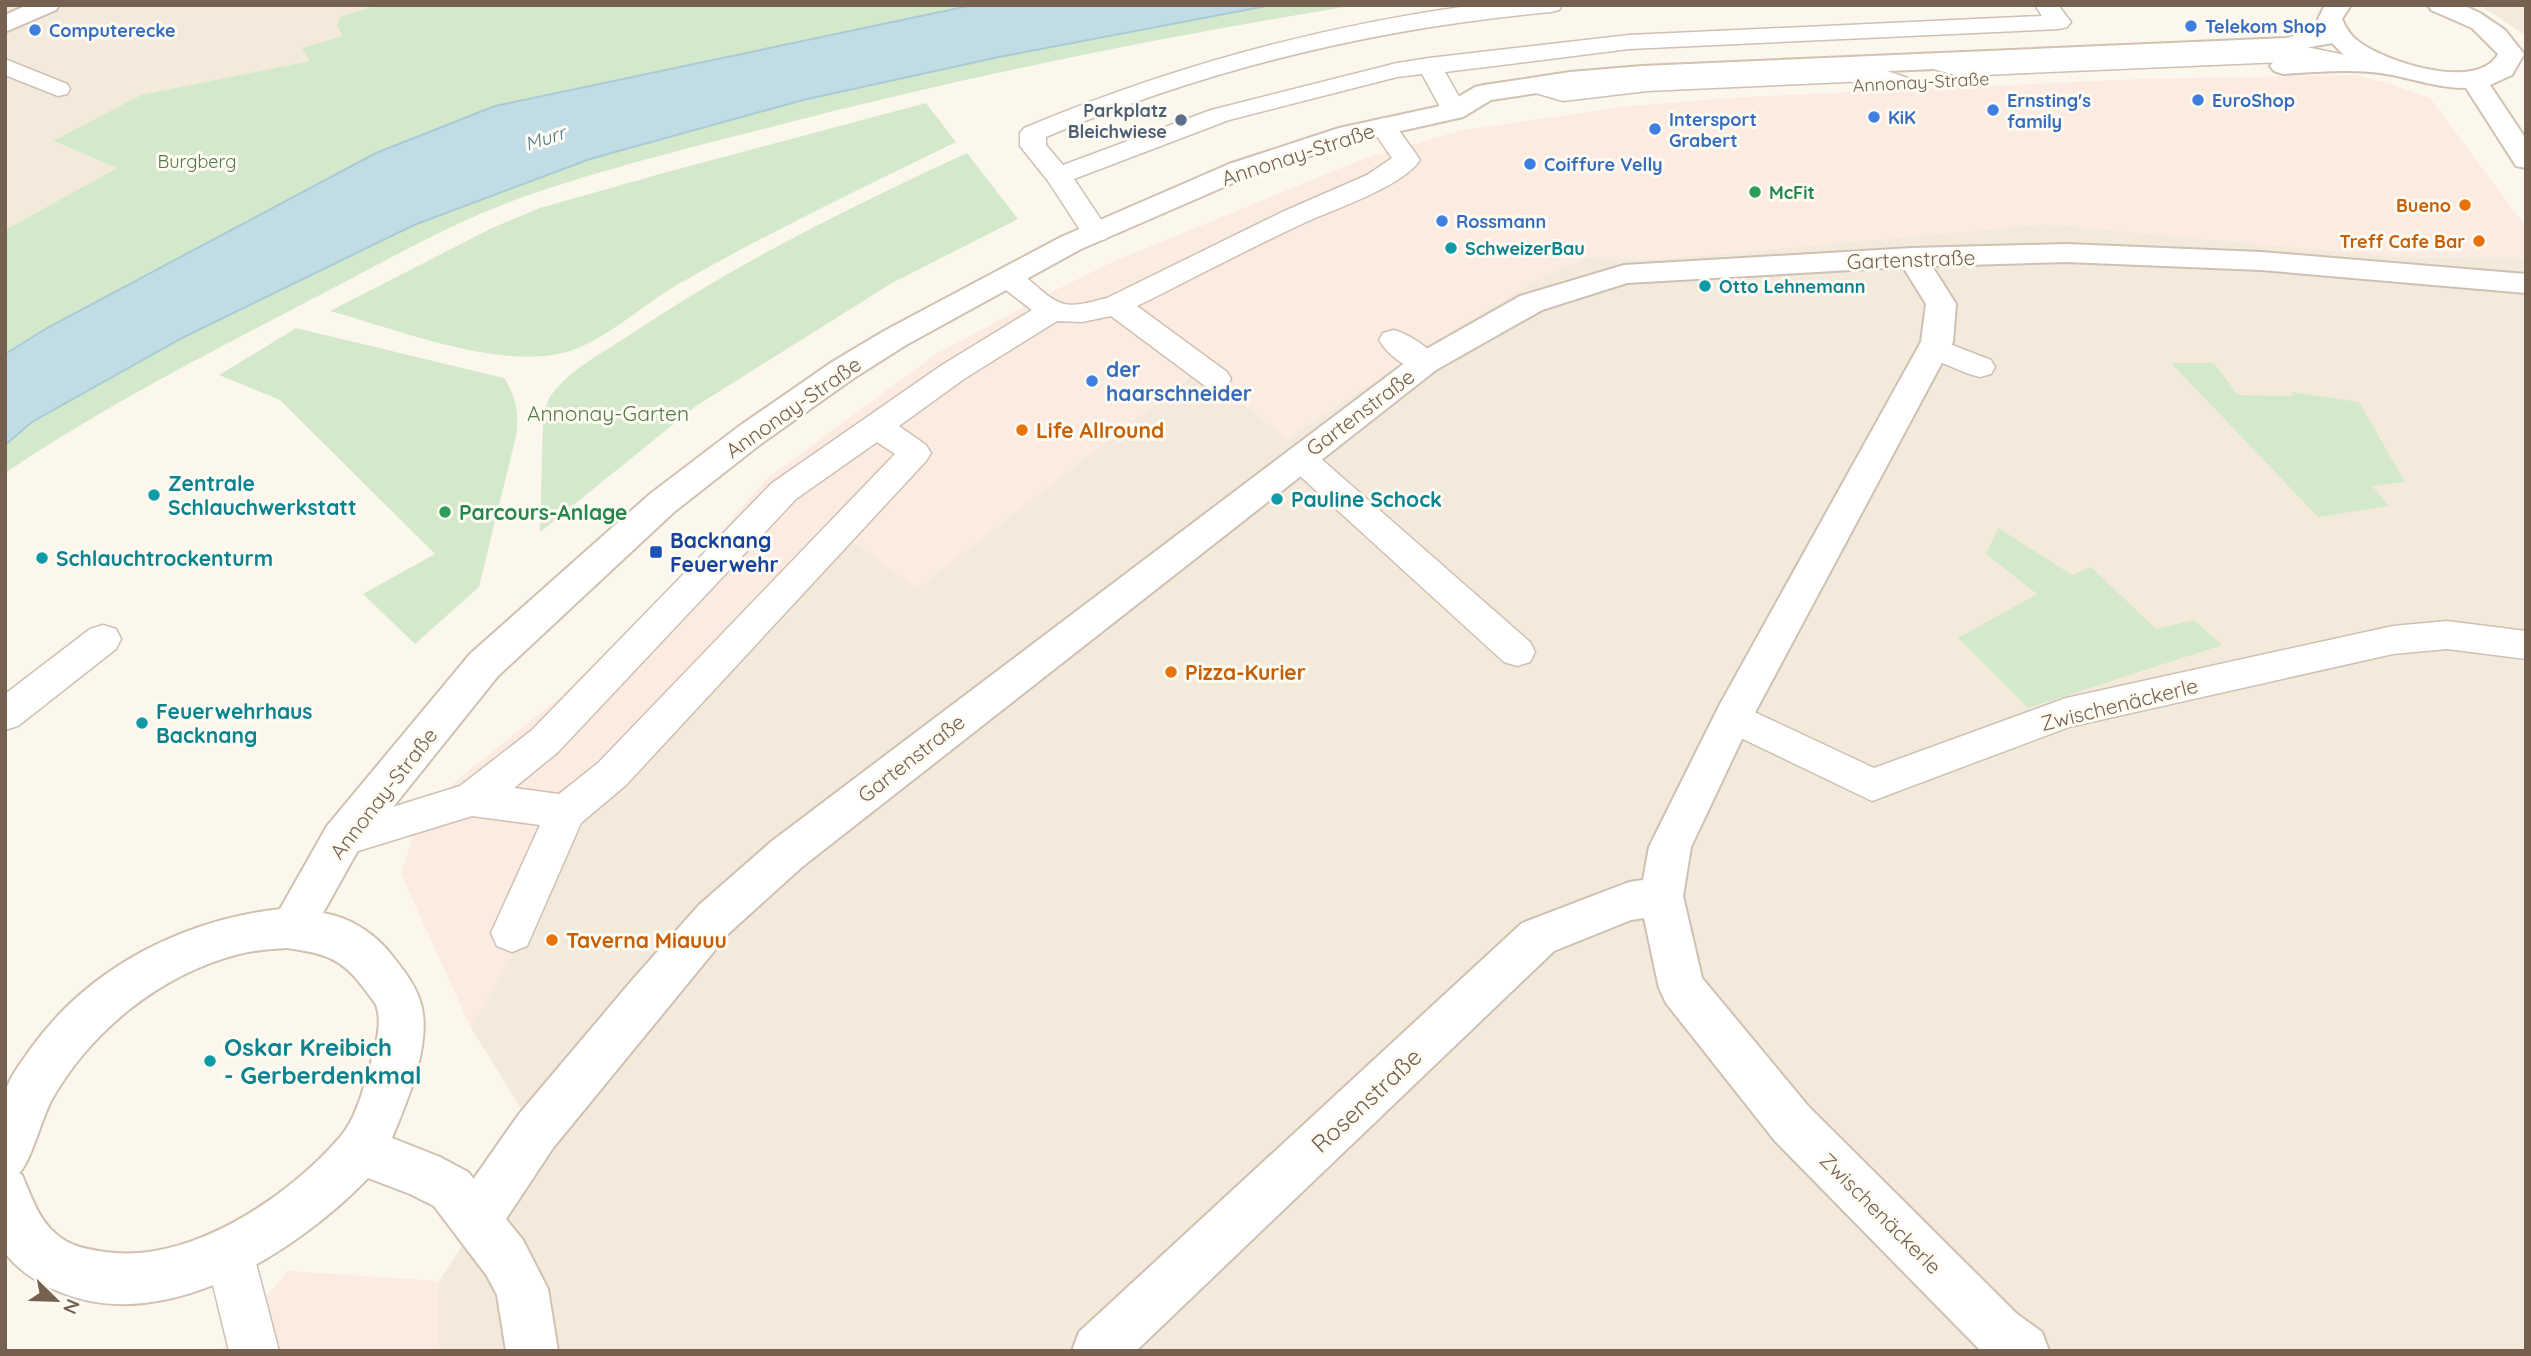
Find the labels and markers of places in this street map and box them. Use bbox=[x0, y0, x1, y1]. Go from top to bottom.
place label: Telekom Shop bbox=[2205, 15, 2327, 38]
marker: Telekom Shop bbox=[2183, 18, 2199, 34]
place label: Computerecke bbox=[49, 19, 176, 42]
marker: Computerecke bbox=[27, 22, 43, 38]
place label: Ernsting's family bbox=[2007, 89, 2091, 133]
place label: EuroShop bbox=[2212, 89, 2295, 112]
marker: EuroShop bbox=[2190, 92, 2206, 108]
place label: Parkplatz Bleichwiese bbox=[1068, 99, 1167, 143]
marker: Ernsting's family bbox=[1985, 102, 2001, 118]
place label: KiK bbox=[1888, 106, 1916, 129]
place label: Intersport Grabert bbox=[1669, 108, 1757, 152]
marker: KiK bbox=[1866, 109, 1882, 125]
marker: Parkplatz Bleichwiese bbox=[1173, 112, 1189, 128]
marker: Intersport Grabert bbox=[1647, 121, 1663, 137]
place label: Coiffure Velly bbox=[1544, 153, 1663, 176]
marker: Coiffure Velly bbox=[1522, 156, 1538, 172]
place label: McFit bbox=[1769, 181, 1815, 204]
marker: McFit bbox=[1747, 184, 1763, 200]
place label: Bueno bbox=[2396, 194, 2451, 217]
marker: Bueno bbox=[2457, 197, 2473, 213]
place label: Rossmann bbox=[1456, 210, 1546, 233]
marker: Rossmann bbox=[1434, 213, 1450, 229]
place label: Treff Cafe Bar bbox=[2340, 230, 2465, 253]
marker: Treff Cafe Bar bbox=[2471, 233, 2487, 249]
place label: SchweizerBau bbox=[1465, 237, 1585, 260]
marker: SchweizerBau bbox=[1443, 240, 1459, 256]
place label: Otto Lehnemann bbox=[1719, 275, 1866, 298]
marker: Otto Lehnemann bbox=[1697, 278, 1713, 294]
place label: der haarschneider bbox=[1106, 356, 1252, 406]
marker: der haarschneider bbox=[1084, 373, 1100, 389]
place label: Life Allround bbox=[1036, 417, 1164, 443]
marker: Life Allround bbox=[1014, 422, 1030, 438]
place label: Zentrale Schlauchwerkstatt bbox=[168, 470, 357, 520]
place label: Pauline Schock bbox=[1291, 486, 1442, 512]
marker: Zentrale Schlauchwerkstatt bbox=[146, 487, 162, 503]
marker: Pauline Schock bbox=[1269, 491, 1285, 507]
place label: Parcours-Anlage bbox=[459, 499, 627, 525]
marker: Parcours-Anlage bbox=[437, 504, 453, 520]
place label: Backnang Feuerwehr bbox=[670, 527, 779, 577]
marker: Backnang Feuerwehr bbox=[648, 544, 664, 560]
place label: Schlauchtrockenturm bbox=[56, 545, 273, 571]
marker: Schlauchtrockenturm bbox=[34, 550, 50, 566]
place label: Pizza-Kurier bbox=[1185, 659, 1306, 685]
marker: Pizza-Kurier bbox=[1163, 664, 1179, 680]
place label: Feuerwehrhaus Backnang bbox=[156, 698, 312, 748]
marker: Feuerwehrhaus Backnang bbox=[134, 715, 150, 731]
place label: Taverna Miauuu bbox=[566, 927, 727, 953]
marker: Taverna Miauuu bbox=[544, 932, 560, 948]
place label: Oskar Kreibich - Gerberdenkmal bbox=[224, 1032, 422, 1090]
marker: Oskar Kreibich - Gerberdenkmal bbox=[202, 1053, 218, 1069]

